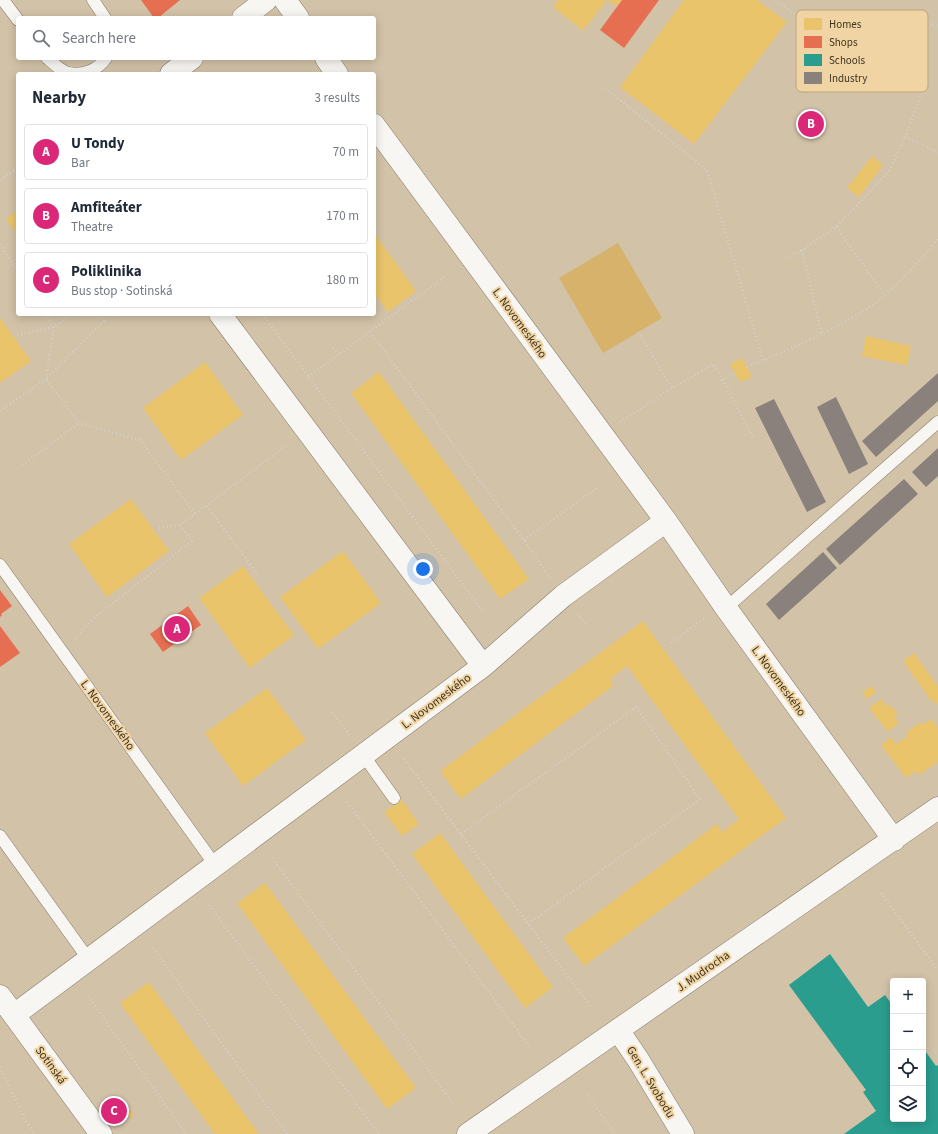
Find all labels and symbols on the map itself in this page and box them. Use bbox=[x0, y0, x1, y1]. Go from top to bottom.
legend bbox=[796, 10, 928, 92]
text: Homes bbox=[829, 17, 862, 32]
text: Shops bbox=[829, 35, 858, 50]
text: Schools bbox=[829, 53, 866, 68]
text: Industry bbox=[829, 71, 867, 86]
pin: B bbox=[798, 109, 824, 139]
street label: L. Novomeského bbox=[488, 285, 551, 362]
your location bbox=[413, 559, 433, 579]
pin: A bbox=[164, 614, 190, 644]
street label: L. Novomeského bbox=[747, 643, 810, 720]
street label: L. Novomeského bbox=[398, 670, 475, 733]
street label: L. Novomeského bbox=[76, 677, 139, 754]
street label: J. Mudrocha bbox=[673, 947, 733, 996]
street label: Sotinská bbox=[31, 1043, 70, 1088]
street label: Gen. L. Svobodu bbox=[622, 1043, 679, 1121]
pin: C bbox=[101, 1096, 127, 1126]

